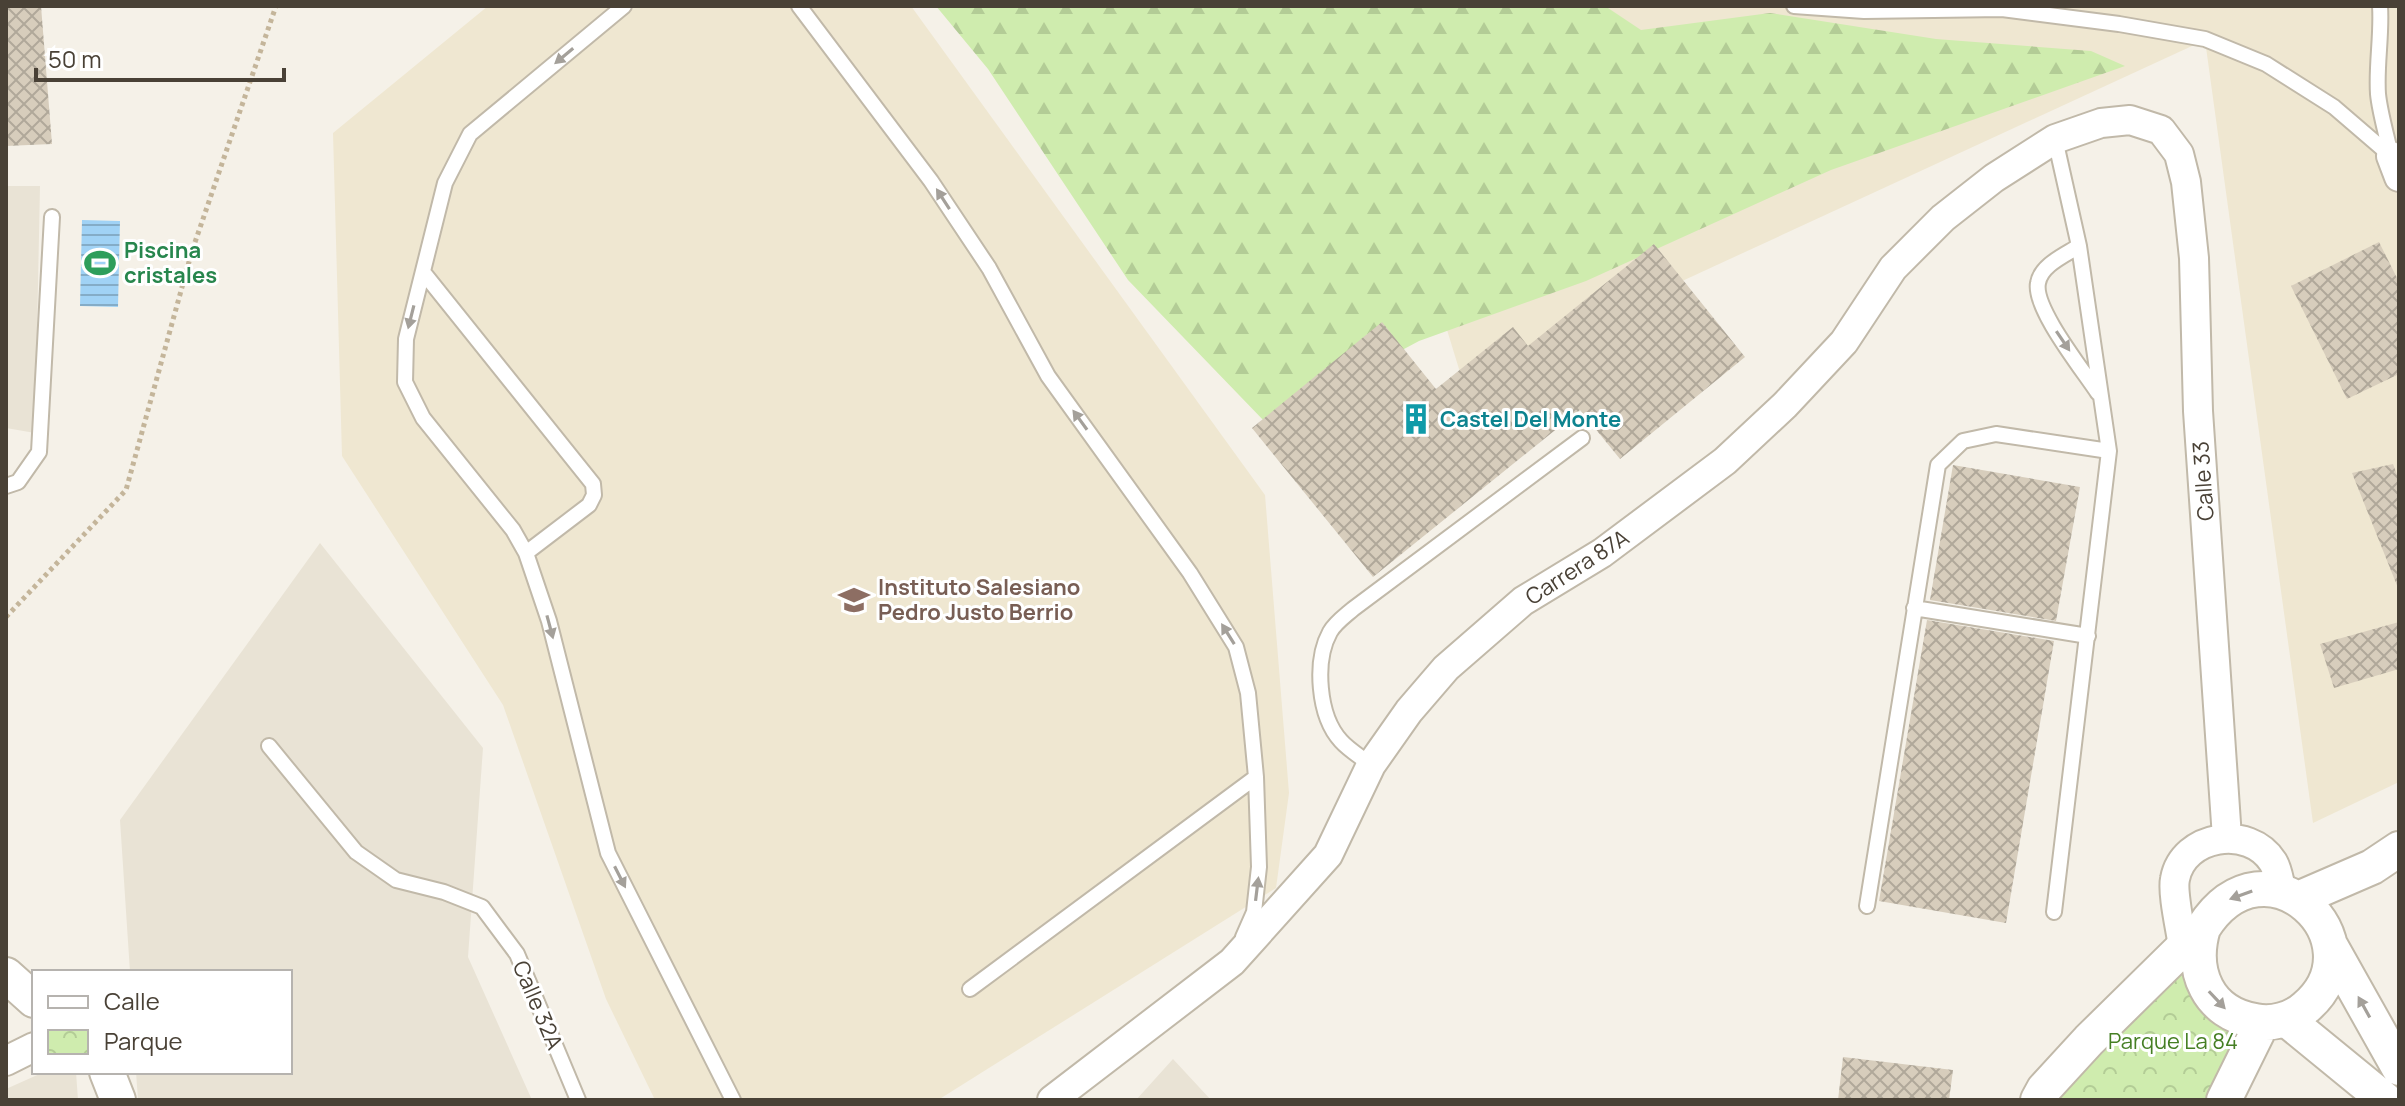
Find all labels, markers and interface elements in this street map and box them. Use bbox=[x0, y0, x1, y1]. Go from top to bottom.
scale bar bbox=[36, 32, 284, 82]
text: 50 m bbox=[48, 42, 102, 75]
one-way arrow bbox=[555, 47, 575, 64]
one-way arrow bbox=[936, 189, 951, 210]
place label: Piscina cristales bbox=[124, 235, 217, 290]
sports icon: Piscina cristales bbox=[83, 246, 117, 280]
one-way arrow bbox=[405, 305, 417, 330]
one-way arrow bbox=[2055, 330, 2070, 351]
building icon: Castel Del Monte bbox=[1399, 402, 1433, 436]
place label: Castel Del Monte bbox=[1440, 404, 1621, 434]
one-way arrow bbox=[1073, 410, 1088, 431]
street label: Calle 33 bbox=[2185, 440, 2221, 522]
street label: Carrera 87A bbox=[1520, 522, 1634, 612]
place label: Instituto Salesiano Pedro Justo Berrio bbox=[878, 572, 1080, 627]
school or university icon: Instituto Salesiano Pedro Justo Berrio bbox=[837, 583, 871, 617]
one-way arrow bbox=[544, 615, 557, 640]
one-way arrow bbox=[1221, 623, 1235, 645]
one-way arrow bbox=[613, 865, 627, 888]
one-way arrow bbox=[1251, 877, 1264, 902]
one-way arrow bbox=[2229, 889, 2253, 902]
street label: Calle 32A bbox=[506, 956, 570, 1054]
legend bbox=[32, 970, 292, 1074]
text: Calle bbox=[104, 984, 160, 1017]
one-way arrow bbox=[2207, 990, 2225, 1009]
one-way arrow bbox=[2358, 995, 2371, 1018]
text: Parque bbox=[104, 1024, 182, 1057]
park label: Parque La 84 bbox=[2108, 1026, 2238, 1056]

